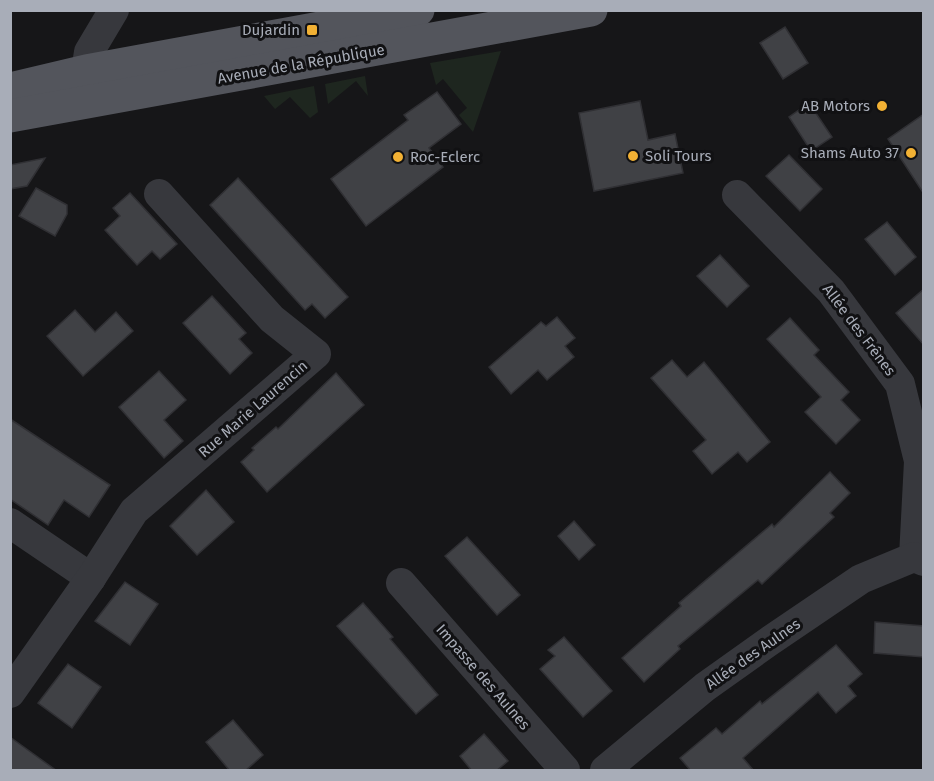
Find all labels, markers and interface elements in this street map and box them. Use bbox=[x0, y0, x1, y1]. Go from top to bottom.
place label: Dujardin bbox=[242, 21, 300, 39]
marker: Dujardin bbox=[305, 23, 319, 37]
street label: Avenue de la République bbox=[216, 40, 386, 88]
place label: AB Motors bbox=[801, 97, 870, 115]
marker: AB Motors bbox=[875, 99, 889, 113]
place label: Shams Auto 37 bbox=[801, 144, 899, 162]
marker: Shams Auto 37 bbox=[904, 146, 918, 160]
place label: Soli Tours bbox=[645, 147, 712, 165]
place label: Roc-Eclerc bbox=[410, 148, 480, 166]
marker: Soli Tours bbox=[626, 149, 640, 163]
marker: Roc-Eclerc bbox=[391, 150, 405, 164]
street label: Allée des Frênes bbox=[819, 281, 899, 379]
street label: Rue Marie Laurencin bbox=[195, 357, 311, 461]
street label: Allée des Aulnes bbox=[702, 615, 804, 693]
street label: Impasse des Aulnes bbox=[432, 621, 534, 733]

